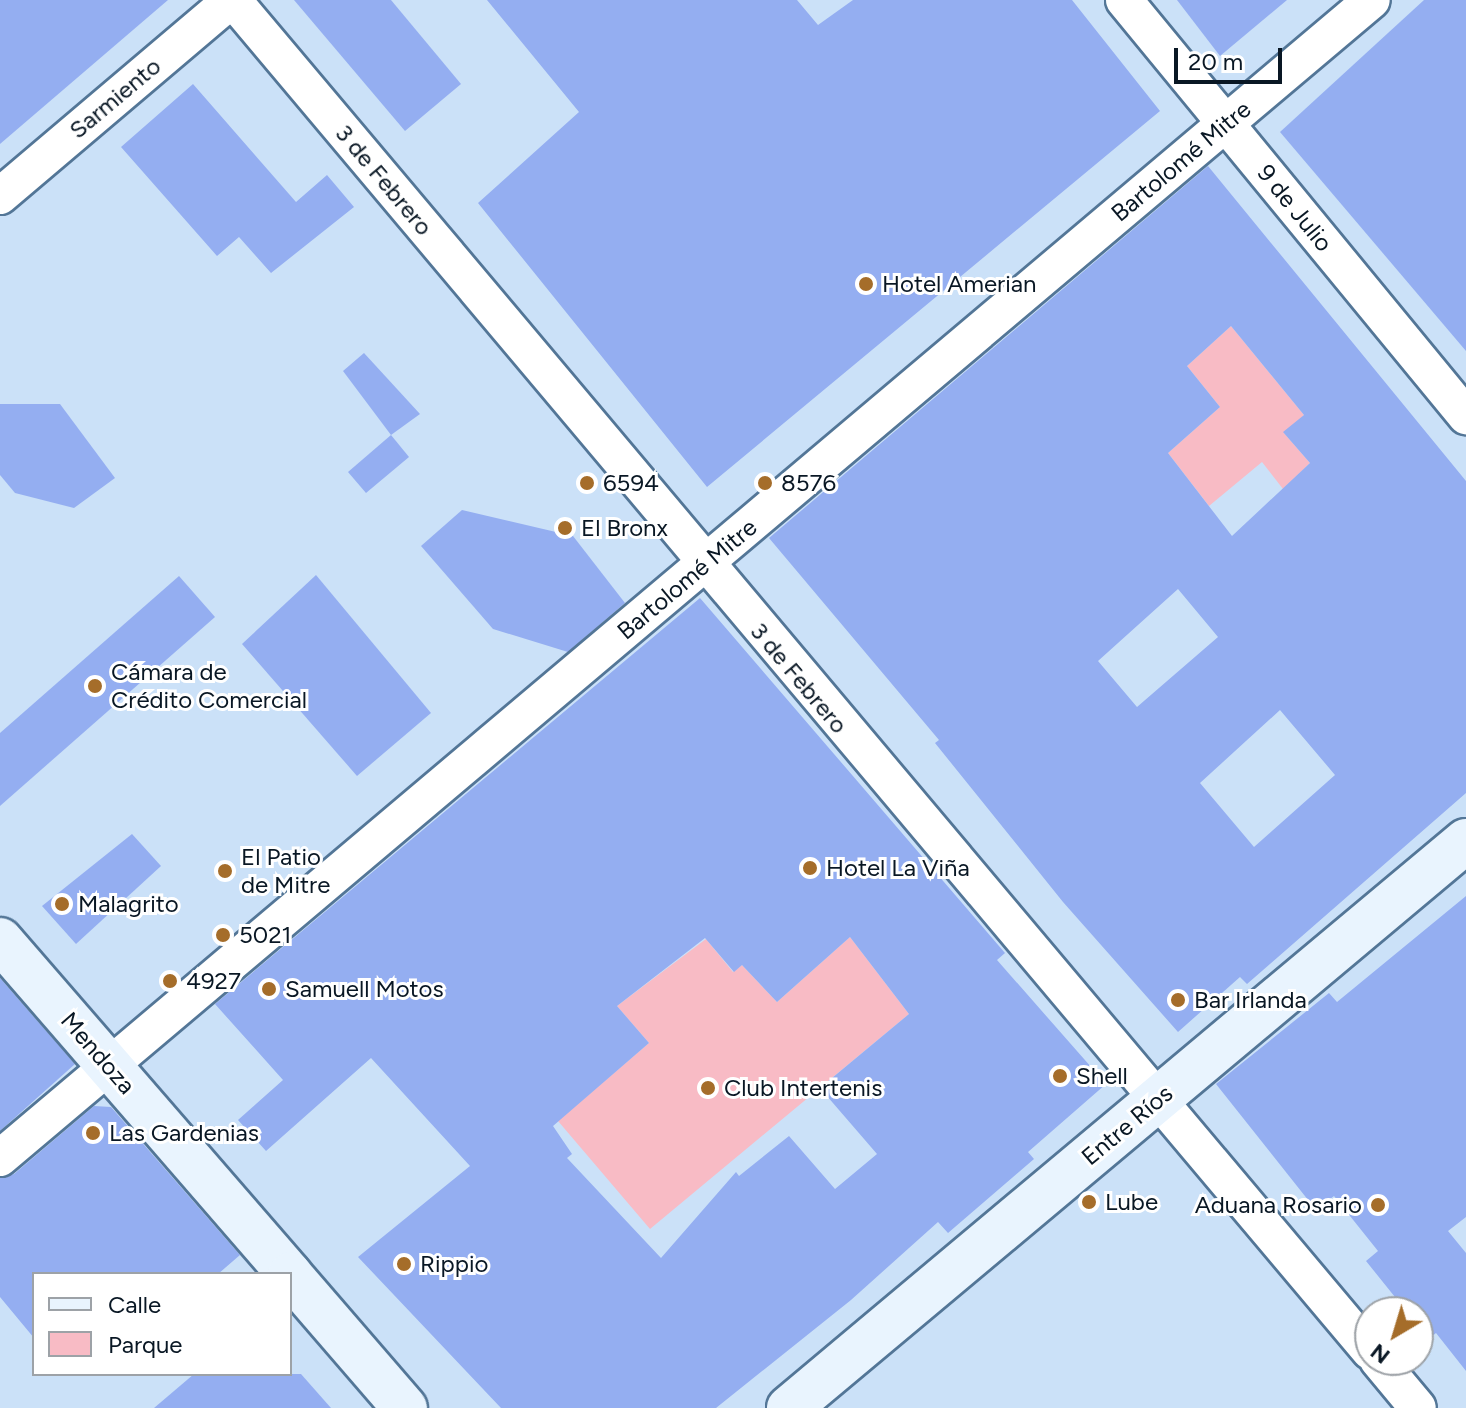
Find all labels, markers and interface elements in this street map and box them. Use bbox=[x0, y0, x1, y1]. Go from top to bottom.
scale bar bbox=[1178, 32, 1286, 82]
text: 20 m bbox=[1188, 47, 1243, 76]
street label: Sarmiento bbox=[63, 51, 167, 145]
street label: Bartolomé Mitre bbox=[1106, 94, 1256, 228]
street label: 3 de Febrero bbox=[329, 119, 439, 241]
street label: 9 de Julio bbox=[1251, 159, 1339, 257]
place label: Hotel Amerian bbox=[882, 270, 1036, 298]
marker: Hotel Amerian bbox=[857, 275, 875, 293]
place label: 6594 bbox=[603, 469, 659, 497]
place label: 8576 bbox=[781, 469, 836, 497]
marker: 6594 bbox=[578, 474, 596, 492]
marker: 8576 bbox=[756, 474, 774, 492]
street label: Bartolomé Mitre bbox=[612, 512, 762, 646]
place label: El Bronx bbox=[581, 514, 668, 542]
marker: El Bronx bbox=[556, 519, 574, 537]
street label: 3 de Febrero bbox=[744, 617, 854, 739]
place label: Cámara de Crédito Comercial bbox=[111, 658, 307, 714]
marker: Cámara de Crédito Comercial bbox=[86, 677, 104, 695]
place label: El Patio de Mitre bbox=[241, 843, 330, 899]
place label: Hotel La Viña bbox=[826, 854, 970, 882]
marker: Hotel La Viña bbox=[801, 859, 819, 877]
marker: El Patio de Mitre bbox=[216, 862, 234, 880]
place label: Malagrito bbox=[78, 890, 179, 918]
marker: Malagrito bbox=[53, 895, 71, 913]
place label: 5021 bbox=[239, 921, 292, 949]
marker: 5021 bbox=[214, 926, 232, 944]
place label: 4927 bbox=[186, 967, 241, 995]
marker: 4927 bbox=[161, 972, 179, 990]
place label: Samuell Motos bbox=[285, 975, 444, 1003]
marker: Samuell Motos bbox=[260, 980, 278, 998]
place label: Bar Irlanda bbox=[1194, 986, 1307, 1014]
marker: Bar Irlanda bbox=[1169, 991, 1187, 1009]
street label: Mendoza bbox=[55, 1006, 141, 1100]
place label: Shell bbox=[1076, 1062, 1128, 1090]
marker: Shell bbox=[1051, 1067, 1069, 1085]
place label: Club Intertenis bbox=[724, 1074, 882, 1102]
marker: Club Intertenis bbox=[699, 1079, 717, 1097]
street label: Entre Ríos bbox=[1076, 1079, 1178, 1171]
place label: Las Gardenias bbox=[109, 1119, 259, 1147]
marker: Las Gardenias bbox=[84, 1124, 102, 1142]
place label: Lube bbox=[1105, 1188, 1158, 1216]
place label: Aduana Rosario bbox=[1195, 1191, 1362, 1219]
marker: Lube bbox=[1080, 1193, 1098, 1211]
marker: Aduana Rosario bbox=[1369, 1196, 1387, 1214]
place label: Rippio bbox=[420, 1250, 488, 1278]
marker: Rippio bbox=[395, 1255, 413, 1273]
legend bbox=[32, 1272, 292, 1376]
text: Calle bbox=[108, 1290, 161, 1319]
north arrow bbox=[1354, 1296, 1434, 1376]
text: Parque bbox=[108, 1330, 182, 1359]
text: N bbox=[1365, 1338, 1395, 1370]

